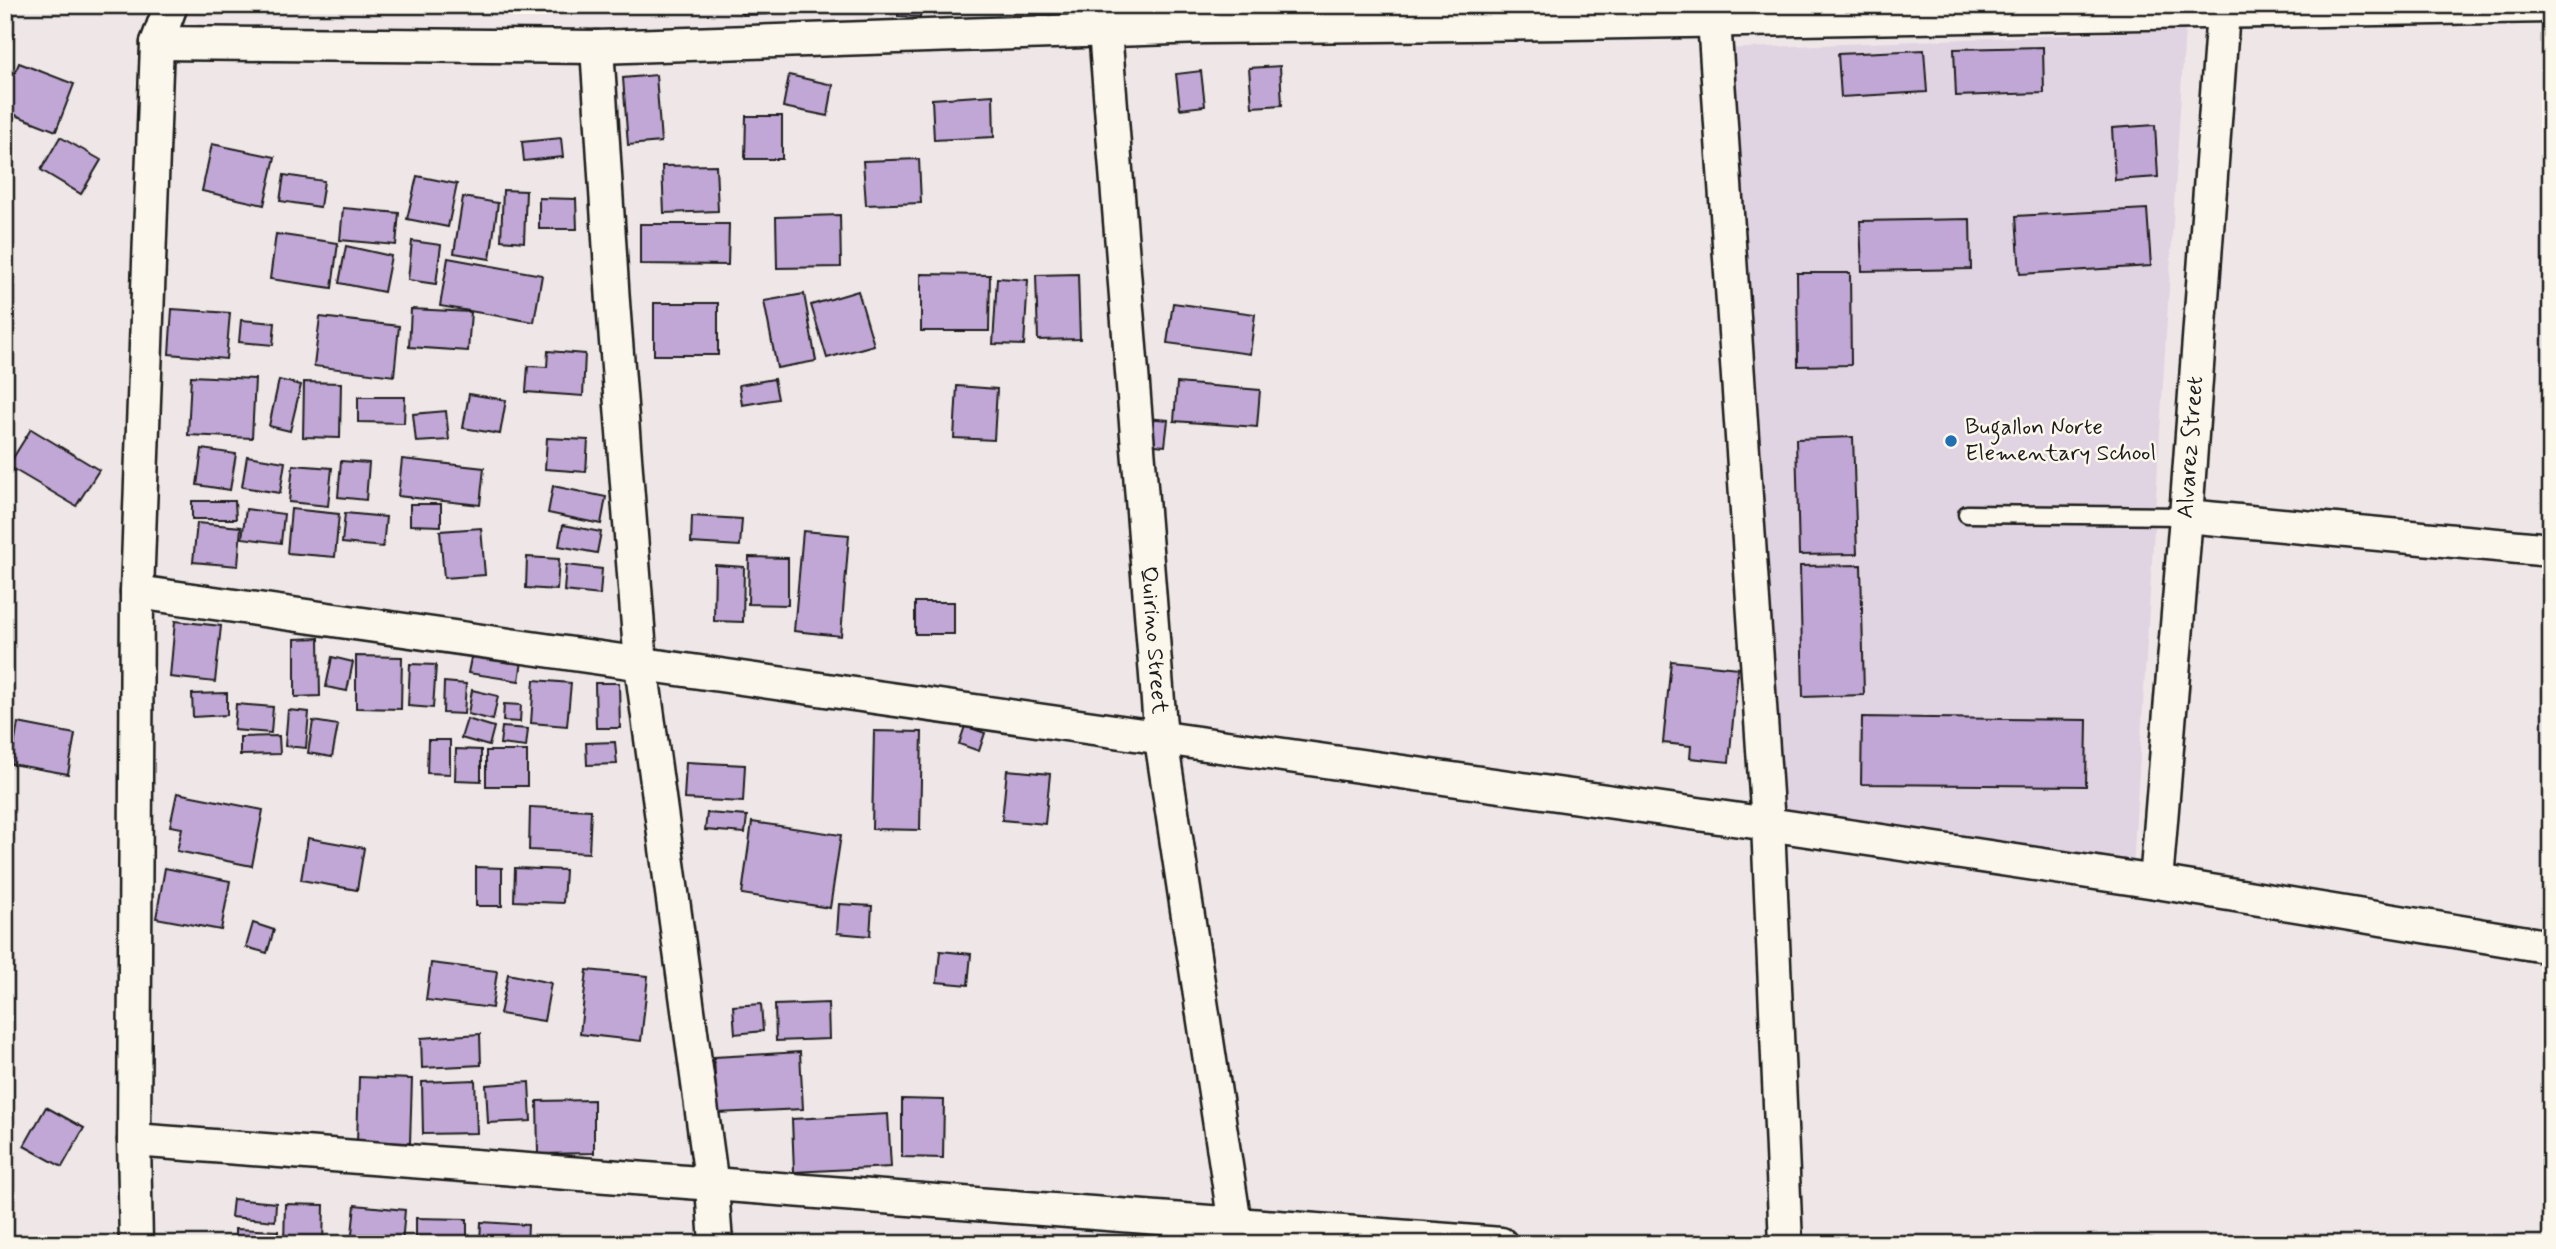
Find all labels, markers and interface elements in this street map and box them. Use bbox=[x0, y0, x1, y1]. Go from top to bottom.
street label: Alvarez Street bbox=[2171, 375, 2211, 520]
place label: Bugallon Norte Elementary School bbox=[1965, 413, 2156, 469]
marker: Bugallon Norte Elementary School bbox=[1943, 433, 1959, 449]
street label: Quirino Street bbox=[1132, 565, 1174, 716]

